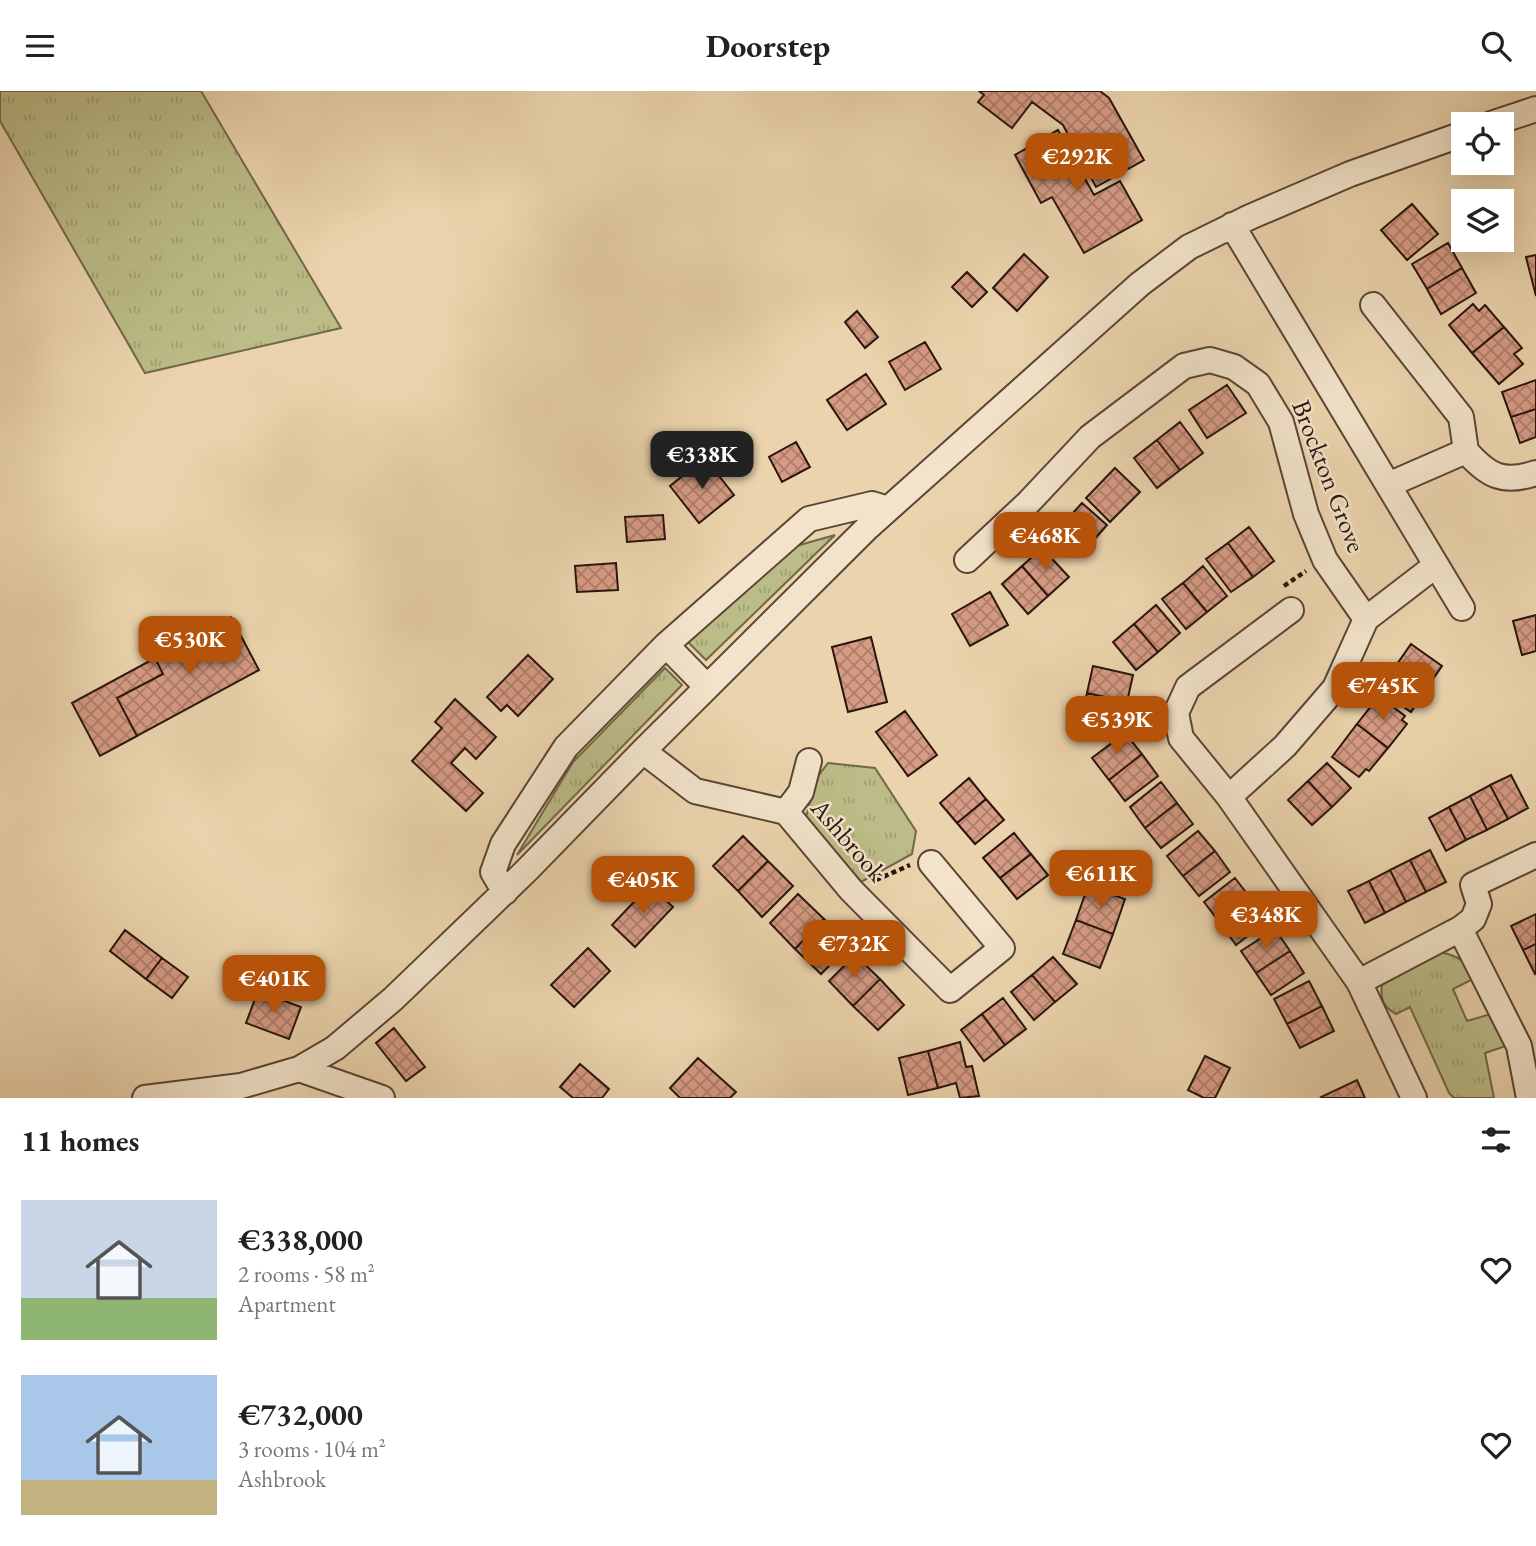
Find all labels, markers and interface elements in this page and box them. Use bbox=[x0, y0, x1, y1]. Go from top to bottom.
text: Doorstep bbox=[706, 25, 830, 67]
icon: menu bbox=[21, 27, 59, 65]
icon: search bbox=[1477, 27, 1515, 65]
map controls bbox=[1451, 112, 1514, 252]
button: locate bbox=[1451, 112, 1514, 175]
pin: €292K bbox=[1028, 133, 1126, 193]
text: €292K bbox=[1041, 141, 1113, 171]
button: layers bbox=[1451, 189, 1514, 252]
street label: Brockton Grove bbox=[1284, 395, 1374, 557]
pin: €338K bbox=[653, 431, 751, 491]
text: €338K bbox=[666, 439, 738, 469]
pin: €468K bbox=[996, 512, 1094, 572]
text: €468K bbox=[1009, 520, 1081, 550]
pin: €530K bbox=[141, 617, 239, 676]
text: €530K bbox=[154, 624, 226, 654]
pin: €745K bbox=[1334, 663, 1432, 722]
text: €745K bbox=[1347, 670, 1419, 700]
pin: €539K bbox=[1068, 697, 1166, 756]
text: €539K bbox=[1081, 704, 1153, 734]
street label: Ashbrook bbox=[803, 791, 895, 889]
pin: €611K bbox=[1052, 851, 1150, 910]
pin: €405K bbox=[594, 857, 692, 916]
text: €611K bbox=[1065, 858, 1137, 888]
text: €405K bbox=[607, 864, 679, 894]
pin: €348K bbox=[1217, 891, 1315, 951]
text: €348K bbox=[1230, 899, 1302, 929]
pin: €732K bbox=[805, 921, 903, 980]
text: €732K bbox=[818, 928, 890, 958]
pin: €401K bbox=[225, 955, 323, 1015]
text: €401K bbox=[238, 963, 310, 993]
text: 11 homes bbox=[21, 1121, 139, 1160]
icon: filters bbox=[1477, 1121, 1515, 1159]
text: €338,000 bbox=[238, 1220, 363, 1259]
icon: home bbox=[77, 1228, 161, 1312]
icon: heart bbox=[1477, 1251, 1515, 1289]
text: 2 rooms · 58 m² bbox=[238, 1259, 375, 1289]
text: Apartment bbox=[238, 1289, 336, 1319]
text: €732,000 bbox=[238, 1395, 363, 1434]
icon: home bbox=[77, 1403, 161, 1487]
icon: heart bbox=[1477, 1426, 1515, 1464]
text: 3 rooms · 104 m² bbox=[238, 1434, 386, 1464]
text: Ashbrook bbox=[238, 1464, 326, 1494]

